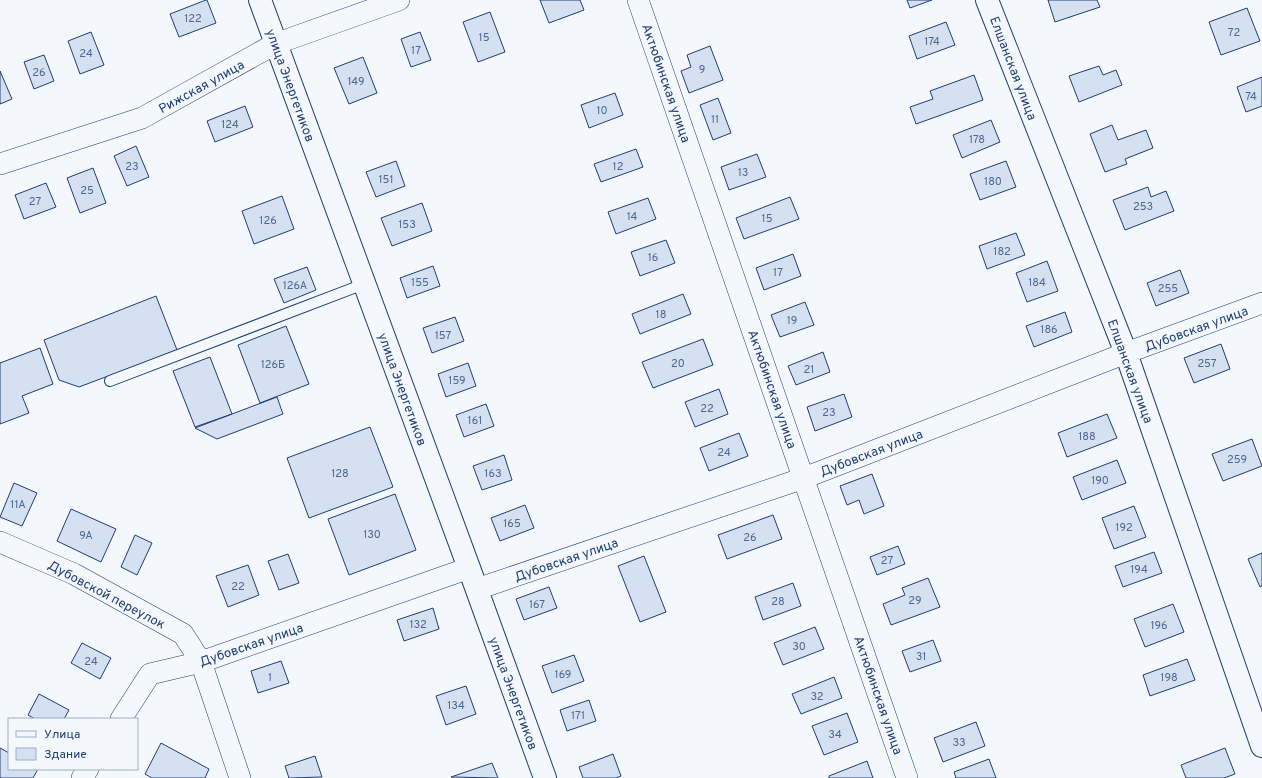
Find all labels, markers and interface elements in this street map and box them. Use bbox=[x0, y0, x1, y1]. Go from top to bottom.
house number: 122 bbox=[184, 12, 202, 26]
street label: Елшанская улица bbox=[985, 15, 1039, 123]
street label: Актюбинская улица bbox=[637, 22, 693, 145]
house number: 72 bbox=[1228, 26, 1240, 40]
street label: улица Энергетиков bbox=[261, 27, 317, 144]
house number: 15 bbox=[479, 31, 490, 45]
house number: 174 bbox=[924, 35, 940, 49]
house number: 17 bbox=[411, 44, 421, 58]
house number: 24 bbox=[79, 47, 93, 61]
street label: Рижская улица bbox=[156, 58, 248, 118]
house number: 9 bbox=[699, 63, 705, 77]
house number: 26 bbox=[32, 66, 46, 80]
house number: 149 bbox=[347, 75, 365, 89]
house number: 74 bbox=[1245, 90, 1257, 104]
house number: 10 bbox=[596, 104, 608, 118]
house number: 11 bbox=[711, 113, 719, 127]
house number: 124 bbox=[221, 118, 239, 132]
house number: 178 bbox=[969, 133, 985, 147]
house number: 23 bbox=[125, 160, 139, 174]
house number: 12 bbox=[613, 160, 623, 174]
house number: 13 bbox=[738, 166, 748, 180]
house number: 151 bbox=[378, 173, 394, 187]
house number: 180 bbox=[984, 175, 1002, 189]
house number: 25 bbox=[80, 184, 94, 198]
house number: 27 bbox=[29, 195, 41, 209]
house number: 253 bbox=[1133, 200, 1153, 214]
house number: 14 bbox=[627, 210, 638, 224]
house number: 15 bbox=[762, 212, 773, 226]
house number: 126 bbox=[259, 214, 277, 228]
house number: 153 bbox=[398, 218, 416, 232]
house number: 182 bbox=[993, 245, 1011, 259]
house number: 16 bbox=[648, 251, 658, 265]
house number: 17 bbox=[773, 266, 783, 280]
house number: 155 bbox=[411, 276, 429, 290]
house number: 184 bbox=[1028, 276, 1046, 290]
house number: 126А bbox=[283, 279, 307, 293]
house number: 255 bbox=[1158, 282, 1178, 296]
street label: Дубовская улица bbox=[1143, 304, 1251, 356]
house number: 18 bbox=[656, 308, 666, 322]
house number: 19 bbox=[787, 314, 797, 328]
street label: Елшанская улица bbox=[1103, 317, 1155, 426]
house number: 186 bbox=[1040, 323, 1058, 337]
street label: Актюбинская улица bbox=[743, 328, 799, 451]
house number: 157 bbox=[435, 329, 452, 343]
street label: улица Энергетиков bbox=[373, 331, 429, 448]
house number: 20 bbox=[671, 357, 685, 371]
house number: 257 bbox=[1197, 357, 1217, 371]
house number: 126Б bbox=[261, 358, 285, 372]
house number: 21 bbox=[804, 363, 814, 377]
house number: 159 bbox=[448, 374, 466, 388]
house number: 22 bbox=[700, 402, 714, 416]
house number: 23 bbox=[822, 406, 836, 420]
house number: 161 bbox=[468, 414, 482, 428]
street label: Дубовская улица bbox=[818, 427, 925, 481]
house number: 188 bbox=[1078, 430, 1096, 444]
house number: 24 bbox=[717, 446, 731, 460]
house number: 259 bbox=[1227, 453, 1247, 467]
house number: 128 bbox=[331, 467, 349, 481]
house number: 163 bbox=[484, 467, 502, 481]
house number: 190 bbox=[1091, 474, 1109, 488]
house number: 11А bbox=[10, 498, 26, 512]
house number: 165 bbox=[503, 517, 521, 531]
house number: 192 bbox=[1115, 521, 1133, 535]
house number: 130 bbox=[363, 528, 381, 542]
house number: 9А bbox=[79, 529, 93, 543]
house number: 26 bbox=[743, 531, 757, 545]
street label: Дубовская улица bbox=[513, 536, 621, 586]
house number: 27 bbox=[881, 554, 893, 568]
street label: Дубовской переулок bbox=[45, 558, 167, 633]
house number: 194 bbox=[1130, 563, 1148, 577]
house number: 22 bbox=[231, 580, 245, 594]
house number: 29 bbox=[908, 594, 922, 608]
house number: 28 bbox=[771, 595, 785, 609]
house number: 167 bbox=[529, 598, 545, 612]
house number: 132 bbox=[409, 618, 427, 632]
house number: 196 bbox=[1150, 619, 1168, 633]
street label: Дубовская улица bbox=[198, 621, 306, 671]
street label: Актюбинская улица bbox=[849, 634, 905, 757]
street label: улица Энергетиков bbox=[484, 635, 540, 752]
house number: 30 bbox=[792, 640, 806, 654]
house number: 31 bbox=[916, 650, 926, 664]
house number: 24 bbox=[84, 655, 98, 669]
house number: 169 bbox=[555, 668, 571, 682]
house number: 1 bbox=[268, 671, 272, 685]
house number: 198 bbox=[1160, 671, 1178, 685]
house number: 32 bbox=[810, 690, 824, 704]
house number: 134 bbox=[447, 699, 465, 713]
house number: 171 bbox=[571, 709, 585, 723]
legend bbox=[8, 718, 138, 770]
text: Улица bbox=[44, 727, 80, 743]
house number: 34 bbox=[828, 728, 842, 742]
house number: 33 bbox=[952, 736, 966, 750]
text: Здание bbox=[44, 747, 87, 763]

